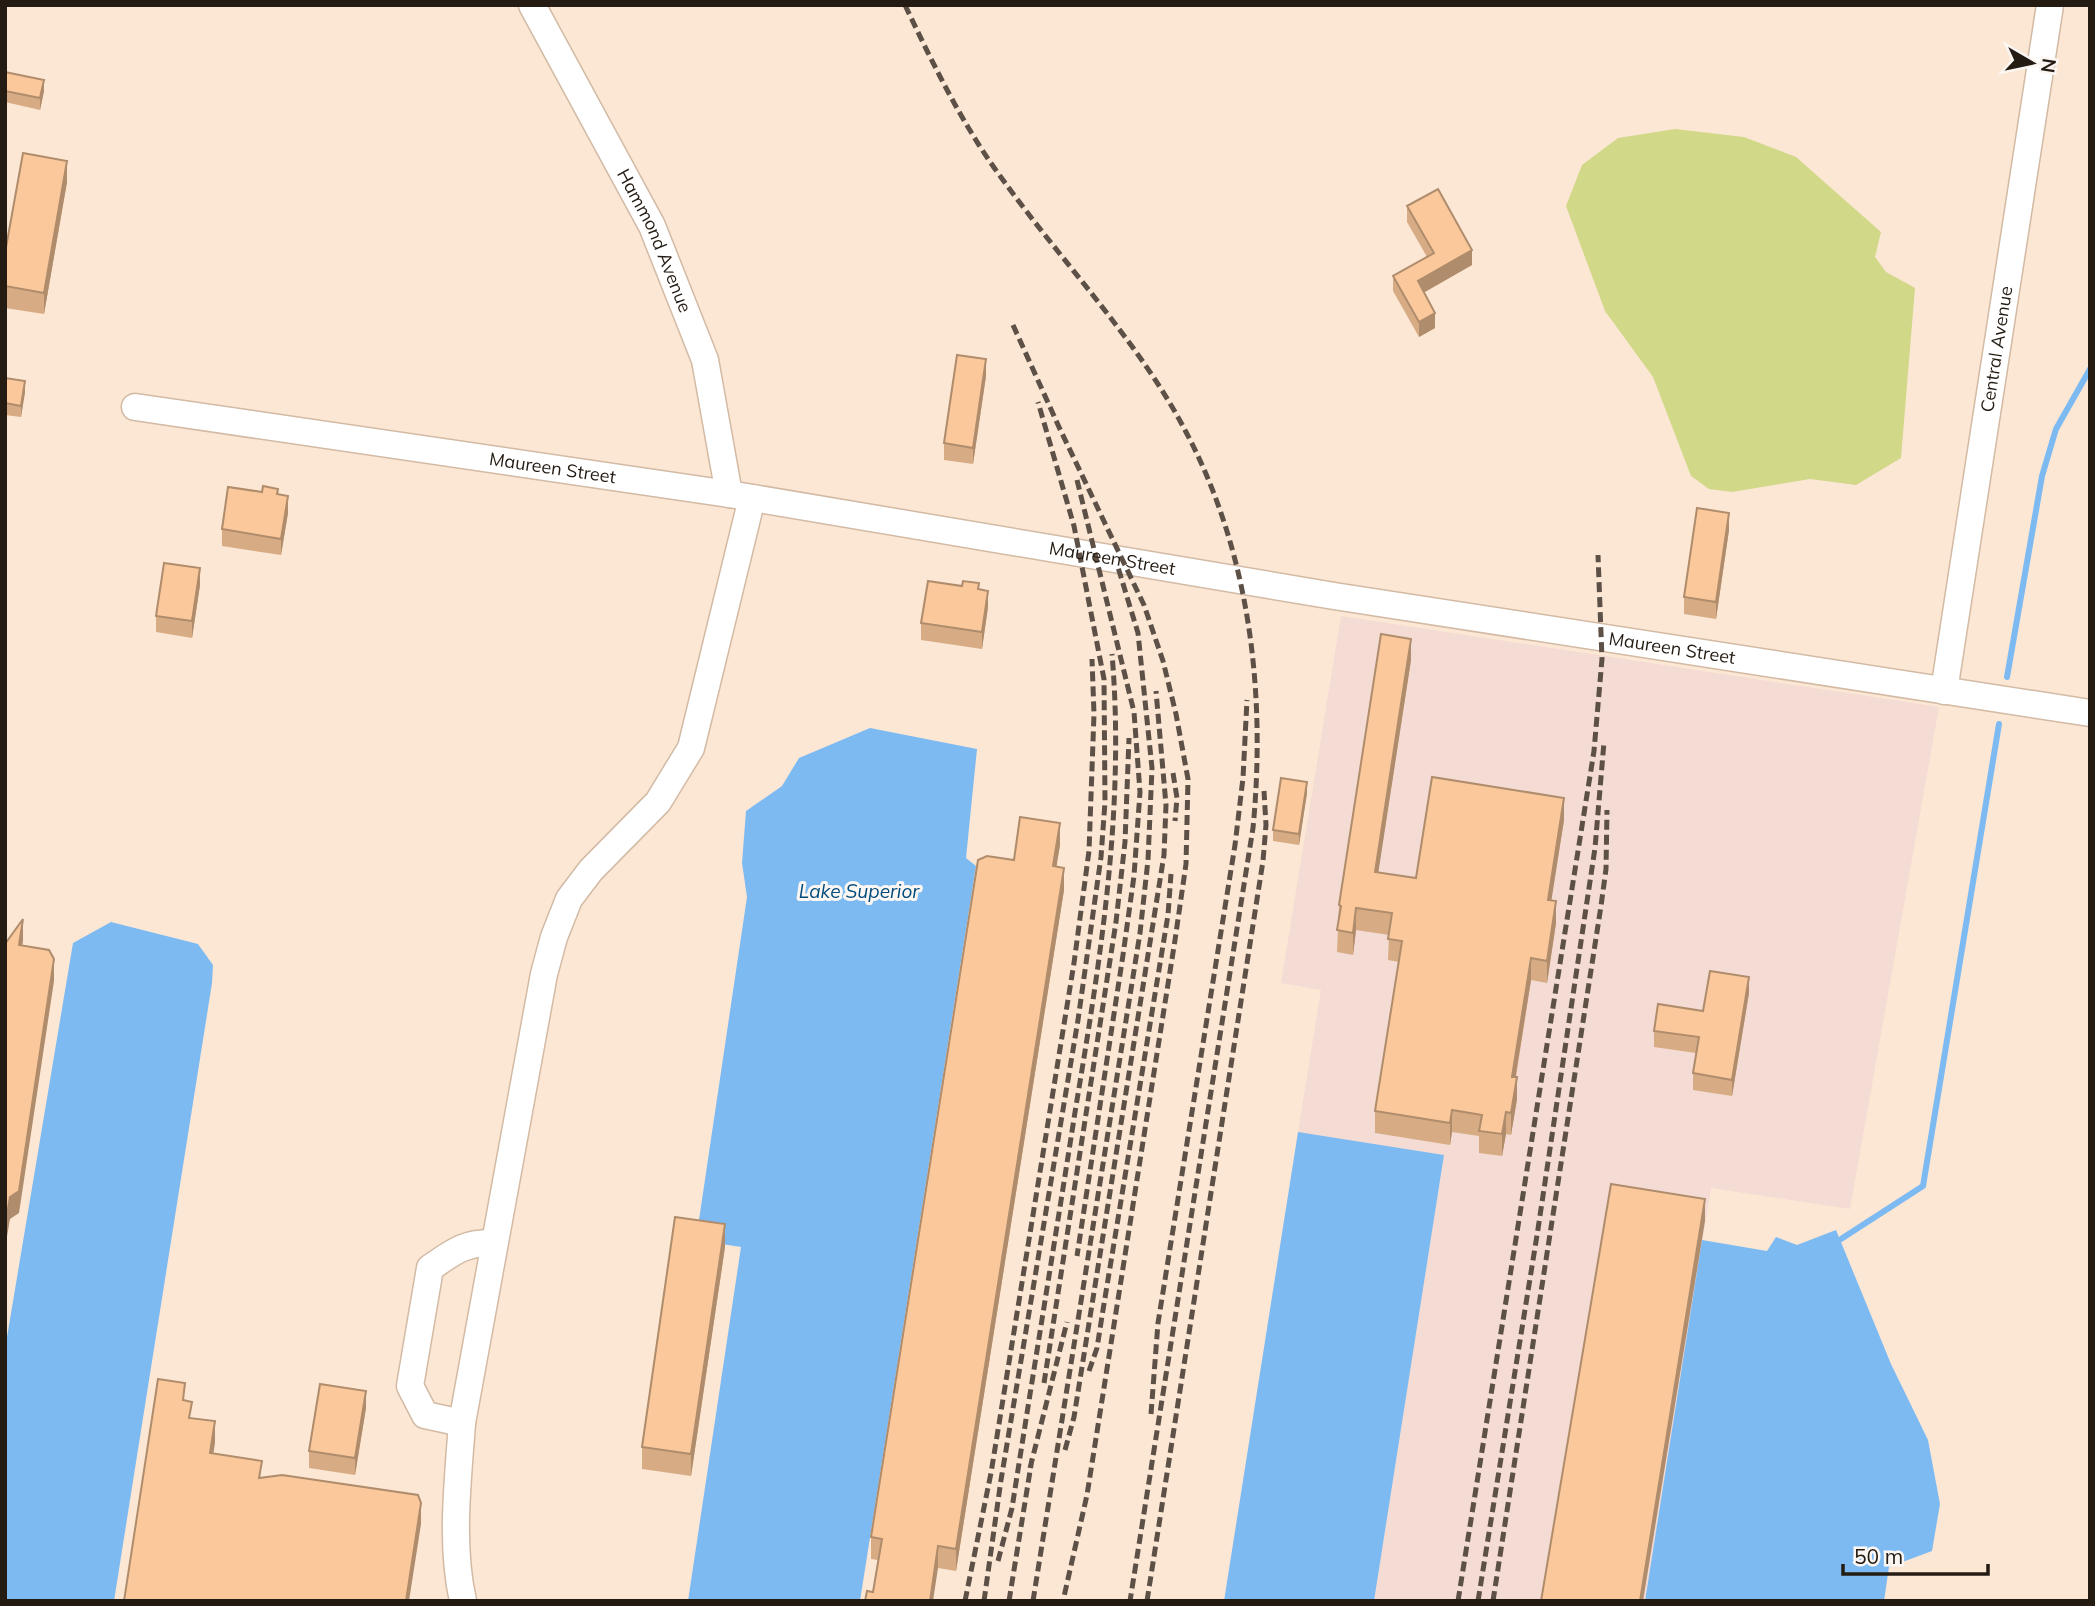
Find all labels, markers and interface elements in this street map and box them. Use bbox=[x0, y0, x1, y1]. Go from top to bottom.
north arrow bbox=[1997, 28, 2067, 98]
text: N bbox=[2036, 57, 2062, 75]
street label: Hammond Avenue bbox=[612, 165, 697, 316]
street label: Central Avenue bbox=[1975, 284, 2017, 414]
street label: Maureen Street bbox=[488, 447, 617, 488]
street label: Maureen Street bbox=[1047, 536, 1177, 580]
street label: Maureen Street bbox=[1607, 627, 1737, 669]
water label: Lake Superior bbox=[799, 879, 920, 903]
scale bar bbox=[1843, 1532, 1988, 1576]
text: 50 m bbox=[1854, 1543, 1903, 1569]

